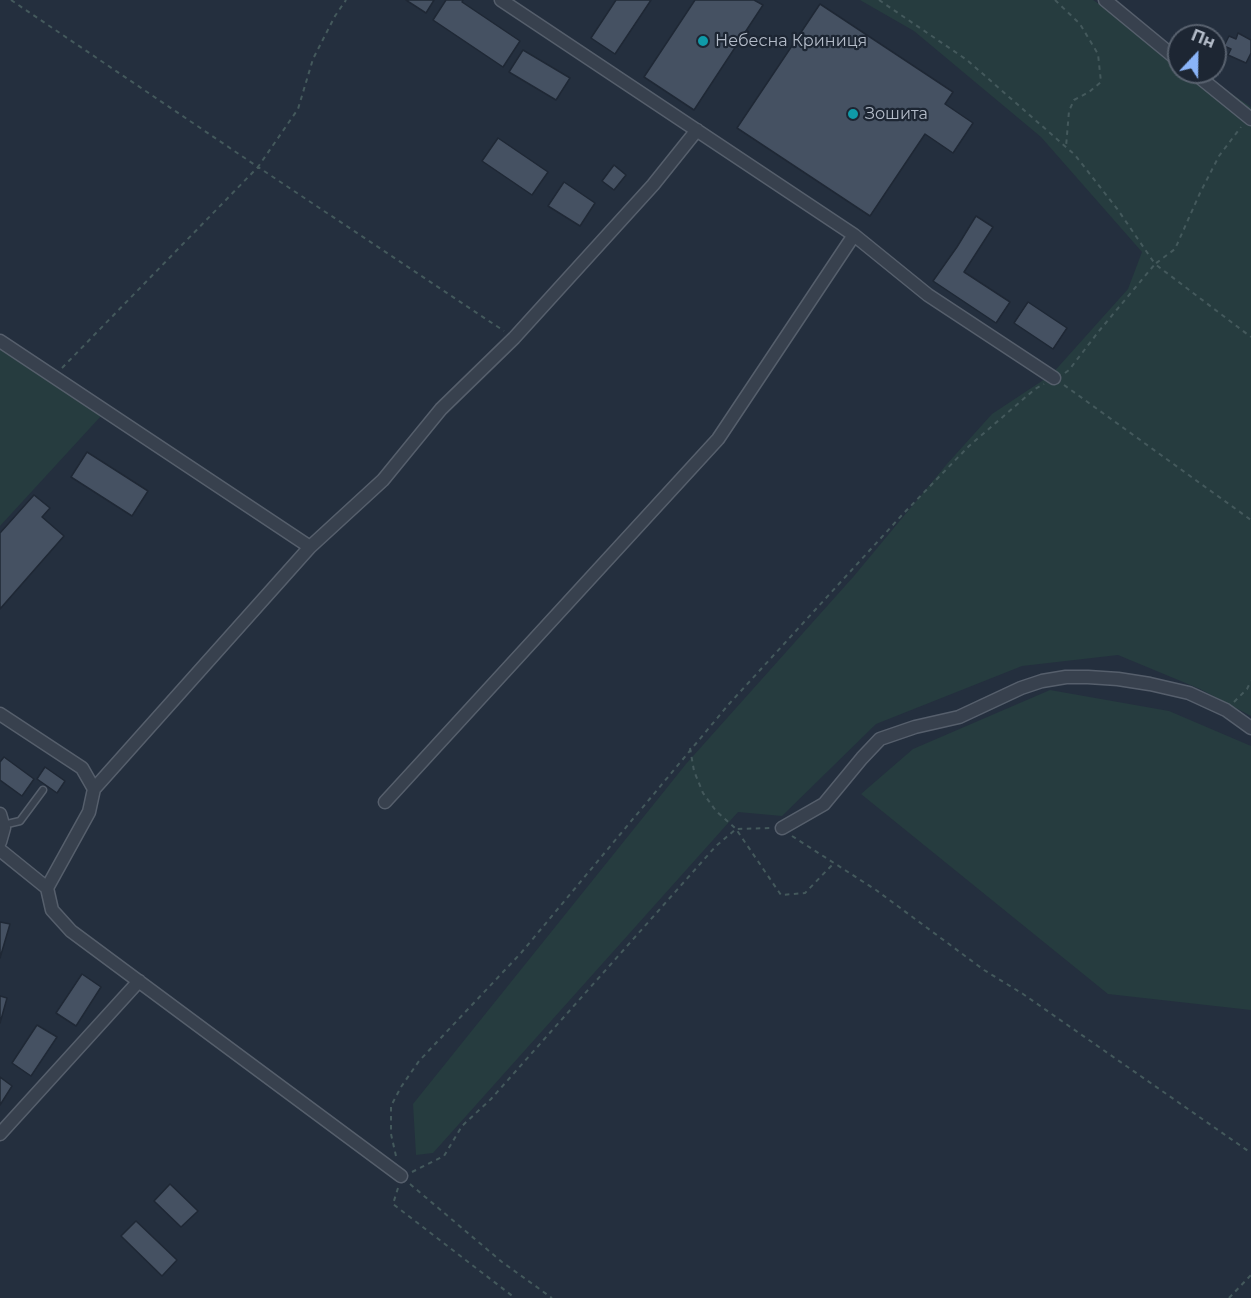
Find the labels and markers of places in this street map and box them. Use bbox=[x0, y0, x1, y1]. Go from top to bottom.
place label: Небесна Криниця bbox=[715, 31, 867, 51]
marker: Небесна Криниця bbox=[696, 34, 710, 48]
place label: Зошита bbox=[865, 104, 928, 124]
marker: Зошита bbox=[846, 107, 860, 121]

